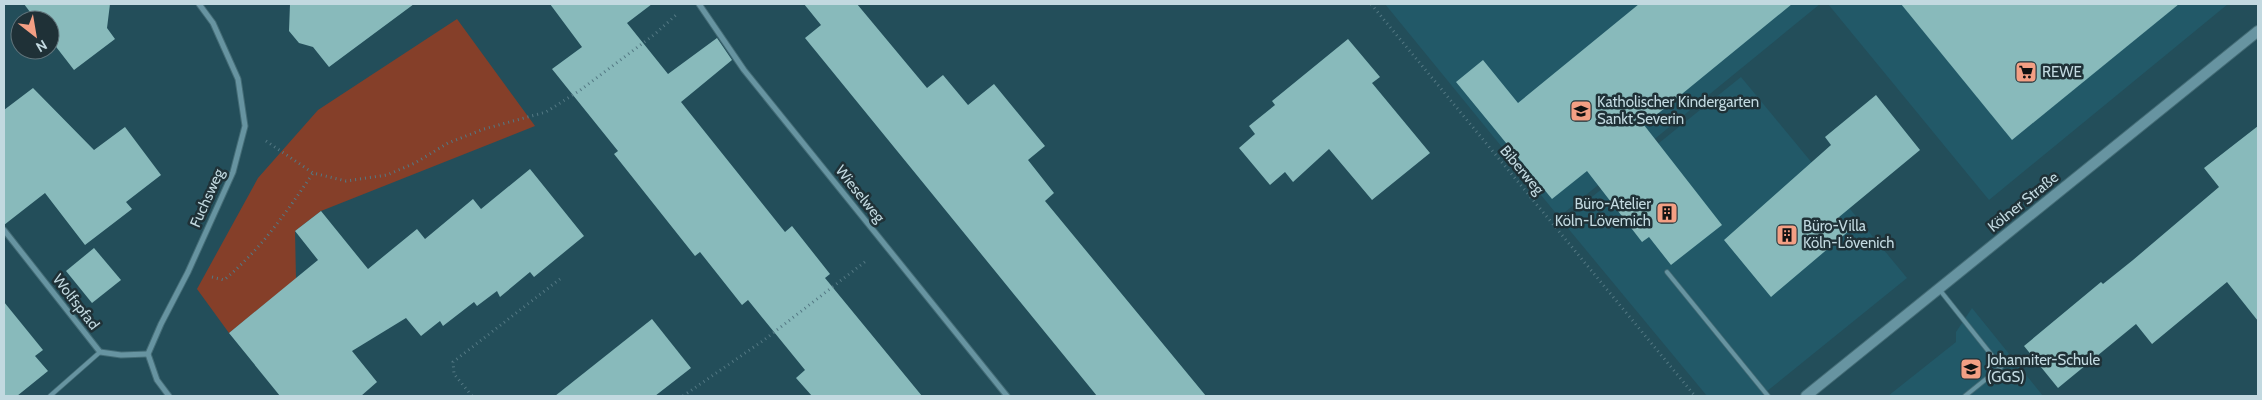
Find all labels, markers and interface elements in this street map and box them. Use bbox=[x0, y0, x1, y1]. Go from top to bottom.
north arrow bbox=[10, 10, 60, 60]
text: N bbox=[33, 36, 51, 56]
supermarket icon: REWE bbox=[2014, 60, 2038, 84]
place label: REWE bbox=[2042, 63, 2082, 81]
place label: Katholischer Kindergarten Sankt Severin bbox=[1597, 93, 1759, 128]
school or university icon: Katholischer Kindergarten Sankt Severin bbox=[1569, 99, 1593, 123]
street label: Biberweg bbox=[1496, 142, 1548, 199]
street label: Wieselweg bbox=[832, 162, 889, 227]
street label: Fuchsweg bbox=[186, 165, 228, 230]
street label: Kölner Straße bbox=[1984, 168, 2062, 236]
place label: Büro-Atelier Köln-Lövemich bbox=[1555, 195, 1651, 230]
building icon: Büro-Atelier Köln-Lövemich bbox=[1655, 201, 1679, 225]
place label: Büro-Villa Köln-Lövenich bbox=[1803, 217, 1894, 252]
building icon: Büro-Villa Köln-Lövenich bbox=[1775, 223, 1799, 247]
street label: Wolfspfad bbox=[49, 271, 103, 333]
place label: Johanniter-Schule (GGS) bbox=[1986, 351, 2100, 386]
school or university icon: Johanniter-Schule (GGS) bbox=[1959, 357, 1983, 381]

